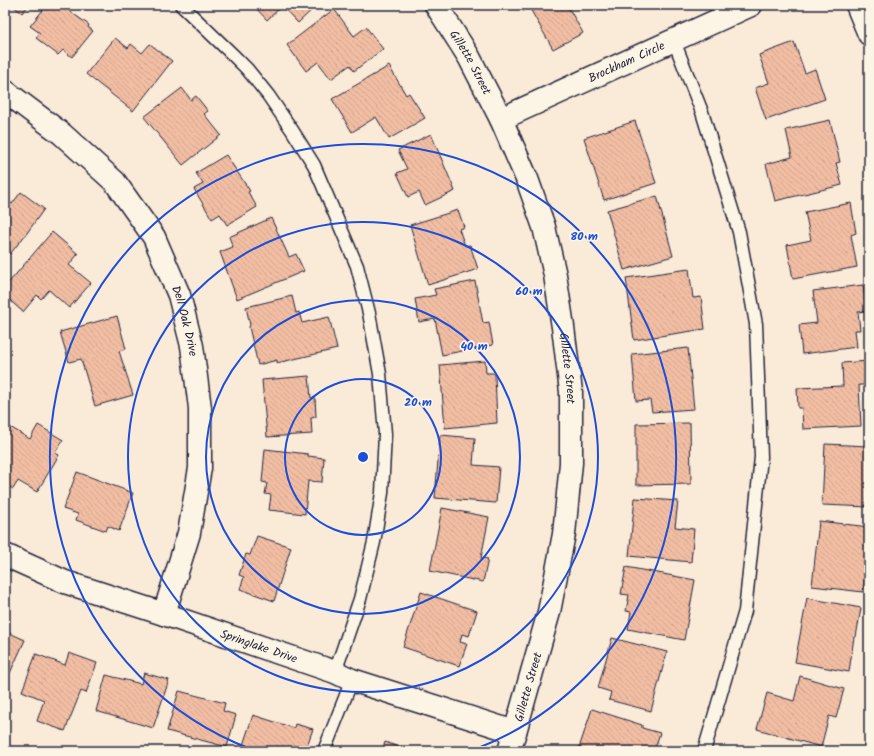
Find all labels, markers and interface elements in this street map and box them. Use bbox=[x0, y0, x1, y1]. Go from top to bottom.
street label: Gillette Street bbox=[444, 27, 496, 98]
street label: Brockham Circle bbox=[585, 36, 669, 88]
text: 80 m bbox=[570, 227, 598, 246]
text: 60 m bbox=[515, 282, 543, 301]
street label: Dell Oak Drive bbox=[166, 283, 202, 358]
street label: Gillette Street bbox=[554, 332, 580, 404]
text: 40 m bbox=[460, 337, 488, 356]
text: 20 m bbox=[404, 393, 432, 412]
centre of rings bbox=[356, 450, 370, 464]
street label: Springlake Drive bbox=[217, 625, 300, 669]
street label: Gillette Street bbox=[510, 650, 548, 724]

